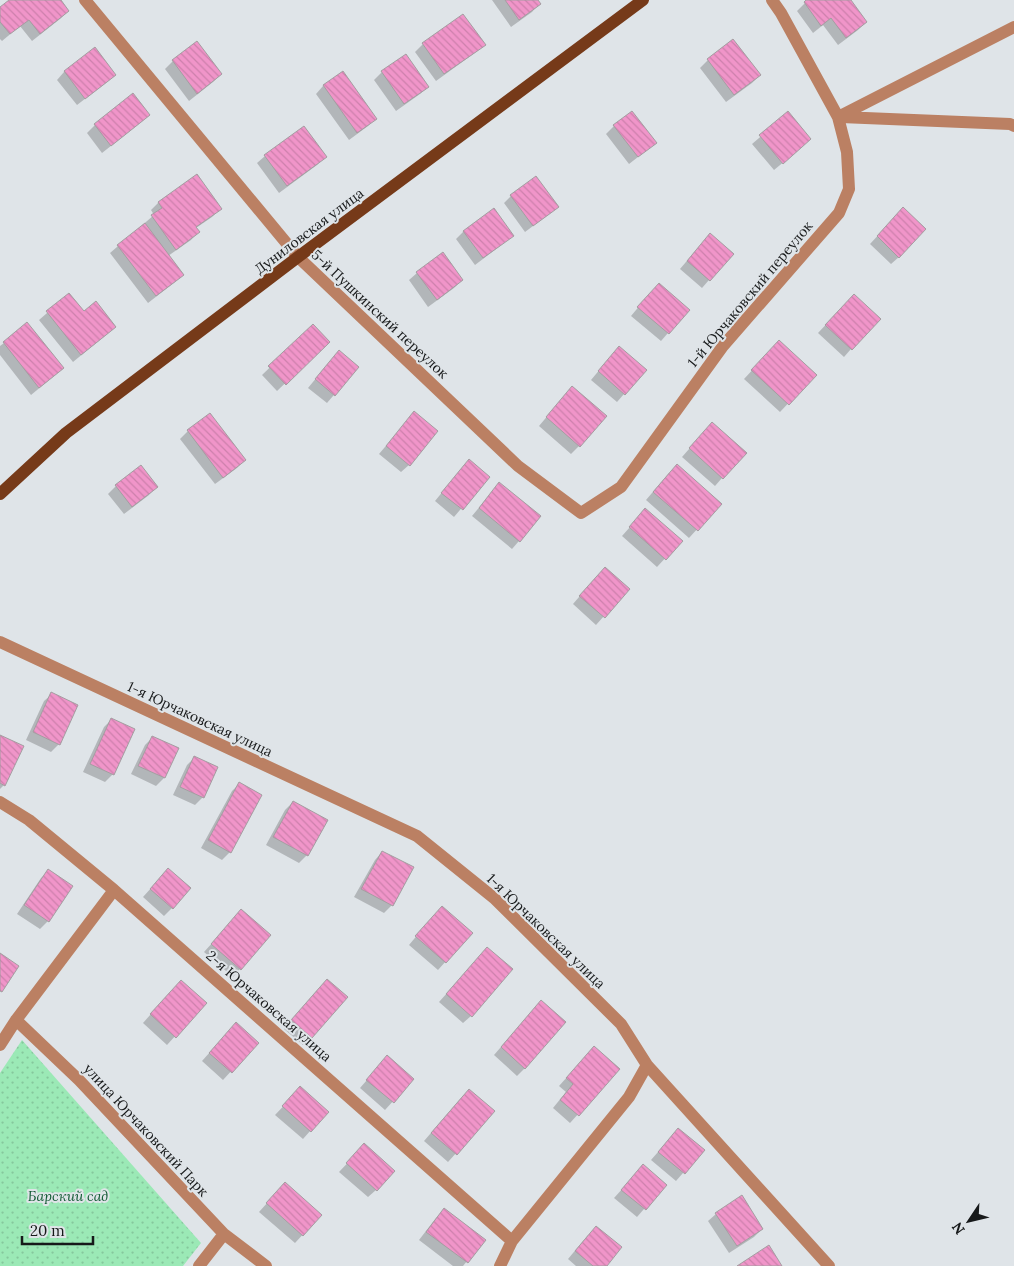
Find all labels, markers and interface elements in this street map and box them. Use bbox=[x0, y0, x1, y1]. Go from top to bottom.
street label: Дуниловская улица bbox=[251, 184, 367, 278]
street label: 1-й Юрчаковский переулок bbox=[684, 217, 817, 371]
street label: 5-й Пушкинский переулок bbox=[308, 246, 453, 383]
street label: 1-я Юрчаковская улица bbox=[125, 677, 275, 761]
street label: 1-я Юрчаковская улица bbox=[483, 870, 609, 992]
street label: 2-я Юрчаковская улица bbox=[203, 947, 335, 1065]
street label: улица Юрчаковский Парк bbox=[80, 1060, 213, 1201]
park label: Барский сад bbox=[28, 1187, 108, 1205]
north arrow bbox=[944, 1196, 994, 1246]
scale bar bbox=[22, 1214, 94, 1246]
text: N bbox=[948, 1219, 969, 1238]
text: 20 m bbox=[30, 1221, 65, 1240]

